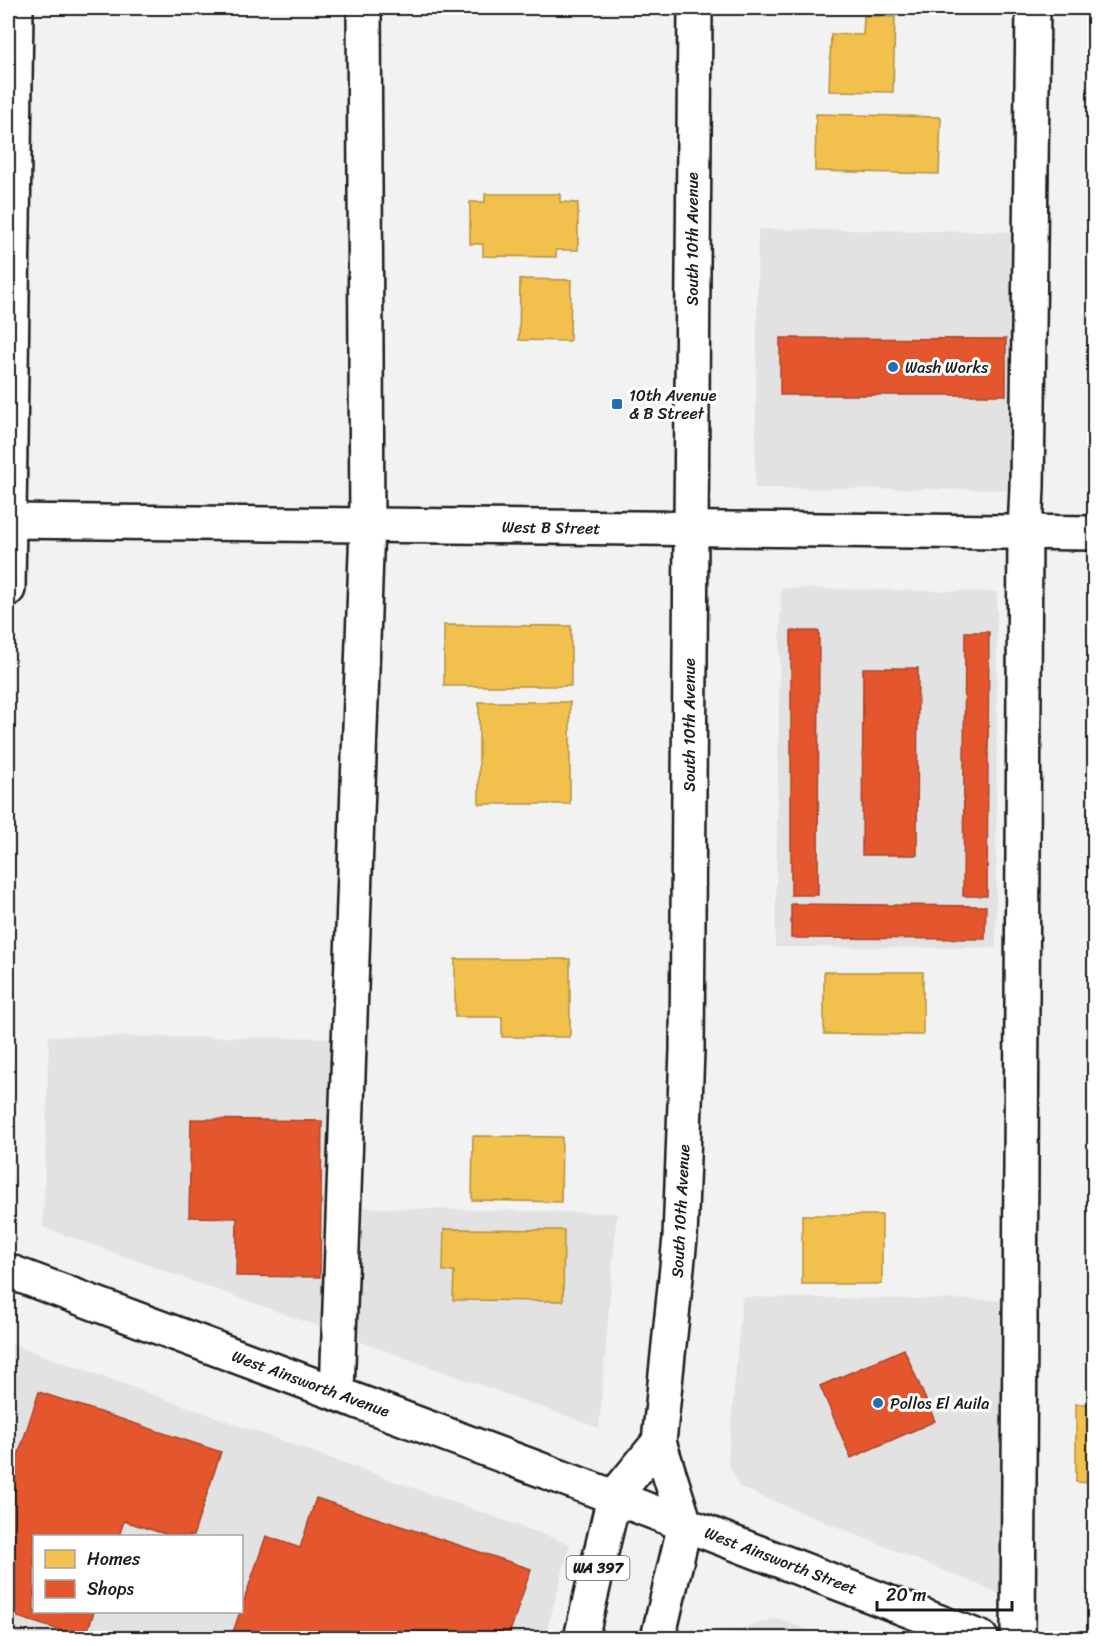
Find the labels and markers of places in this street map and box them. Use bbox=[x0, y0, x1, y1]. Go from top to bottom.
place label: Wash Works bbox=[905, 353, 989, 382]
marker: Wash Works bbox=[886, 360, 900, 374]
place label: 10th Avenue & B Street bbox=[629, 381, 717, 428]
marker: 10th Avenue & B Street bbox=[610, 397, 624, 411]
place label: Pollos El Auila bbox=[890, 1389, 989, 1418]
marker: Pollos El Auila bbox=[871, 1396, 885, 1410]

